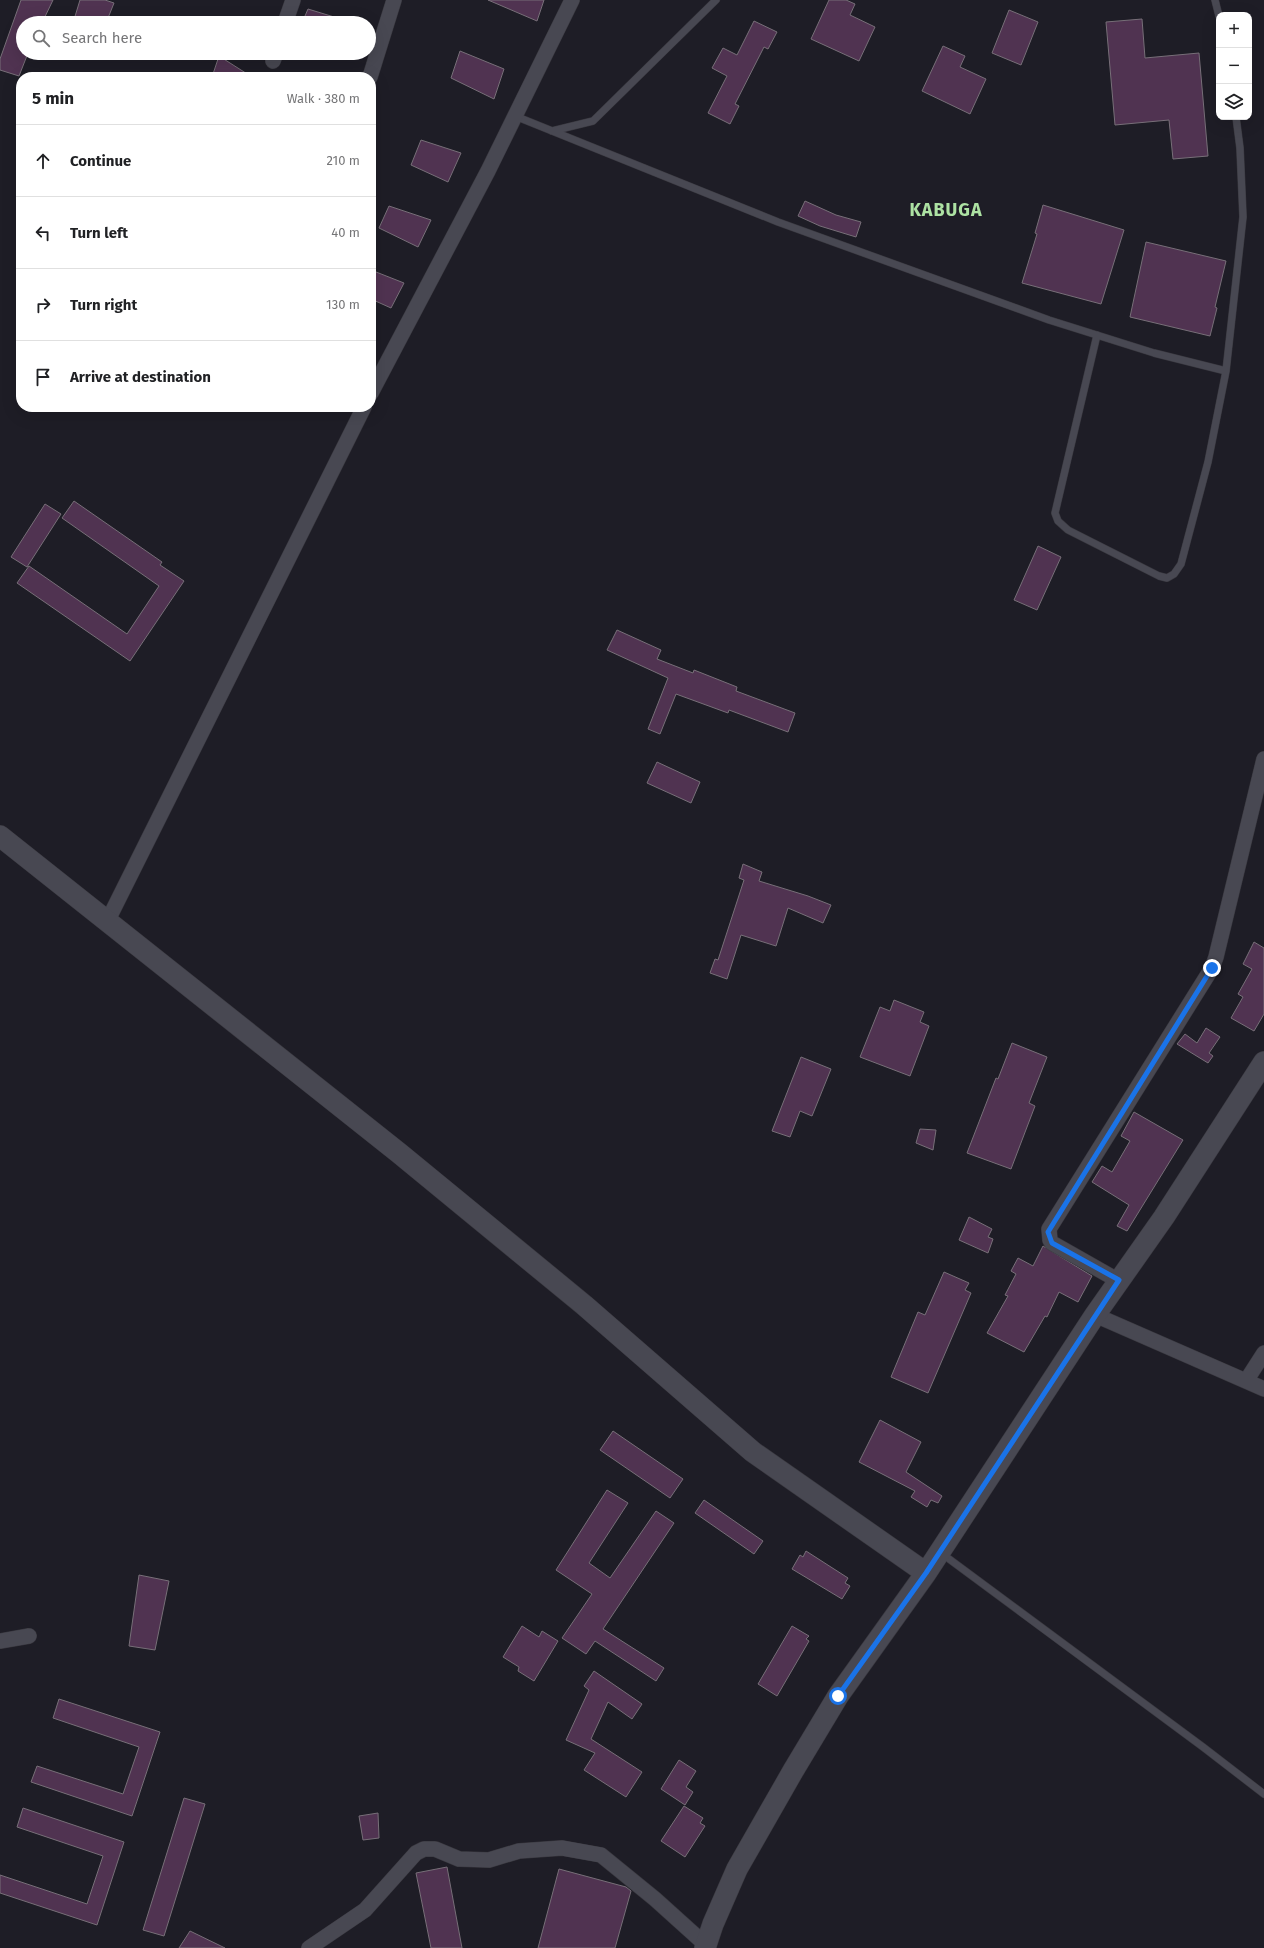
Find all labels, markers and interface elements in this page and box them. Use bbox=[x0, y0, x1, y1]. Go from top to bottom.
map controls bbox=[1216, 12, 1252, 120]
button: + bbox=[1216, 12, 1252, 48]
search box bbox=[16, 16, 376, 60]
icon: search bbox=[30, 27, 52, 49]
text: Search here bbox=[62, 29, 142, 47]
button: − bbox=[1216, 48, 1252, 84]
button: layers bbox=[1216, 84, 1252, 120]
text: 5 min bbox=[32, 88, 74, 109]
text: Walk · 380 m bbox=[287, 91, 360, 106]
icon: ahead bbox=[32, 150, 54, 172]
text: Continue bbox=[70, 152, 131, 170]
text: 210 m bbox=[326, 153, 360, 168]
district label: KABUGA bbox=[909, 199, 983, 221]
icon: left bbox=[32, 222, 54, 244]
text: Turn left bbox=[70, 224, 128, 242]
text: 40 m bbox=[331, 225, 360, 240]
icon: right bbox=[32, 294, 54, 316]
text: Turn right bbox=[70, 296, 137, 314]
text: 130 m bbox=[326, 297, 360, 312]
icon: arrive bbox=[32, 366, 54, 388]
text: Arrive at destination bbox=[70, 368, 211, 386]
route end bbox=[1203, 959, 1221, 977]
route start bbox=[829, 1687, 847, 1705]

